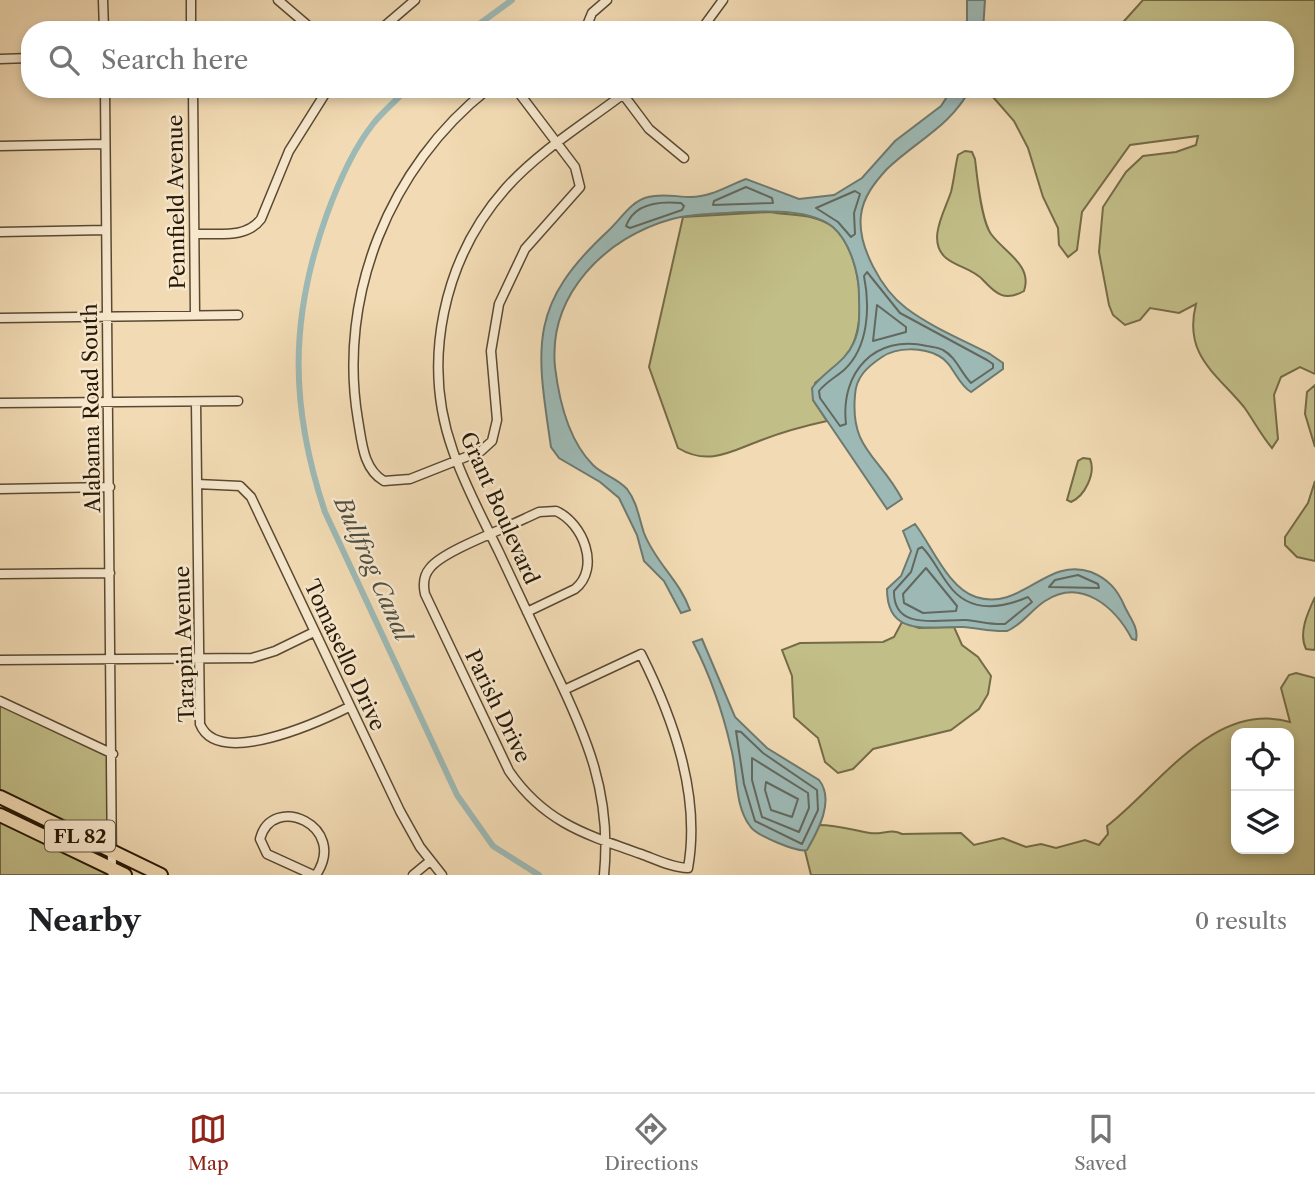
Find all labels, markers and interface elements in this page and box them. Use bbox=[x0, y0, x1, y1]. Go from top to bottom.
search box bbox=[21, 21, 1294, 98]
icon: search bbox=[45, 41, 83, 79]
text: Search here bbox=[101, 44, 248, 76]
street label: Pennfield Avenue bbox=[162, 114, 190, 290]
street label: Alabama Road South bbox=[77, 303, 105, 514]
street label: Grant Boulevard bbox=[455, 428, 545, 588]
water label: Bullfrog Canal bbox=[328, 490, 418, 648]
street label: Tarapin Avenue bbox=[169, 565, 199, 723]
street label: Tomasello Drive bbox=[299, 576, 391, 734]
street label: Parish Drive bbox=[460, 646, 536, 766]
map controls bbox=[1231, 728, 1294, 854]
button: locate bbox=[1231, 728, 1294, 791]
button: layers bbox=[1231, 791, 1294, 854]
road number: FL 82 bbox=[45, 820, 115, 852]
text: Nearby bbox=[28, 902, 141, 939]
text: 0 results bbox=[1195, 907, 1287, 935]
tab: Map bbox=[188, 1110, 229, 1175]
tab: Directions bbox=[605, 1110, 698, 1175]
tab: Saved bbox=[1074, 1110, 1127, 1175]

